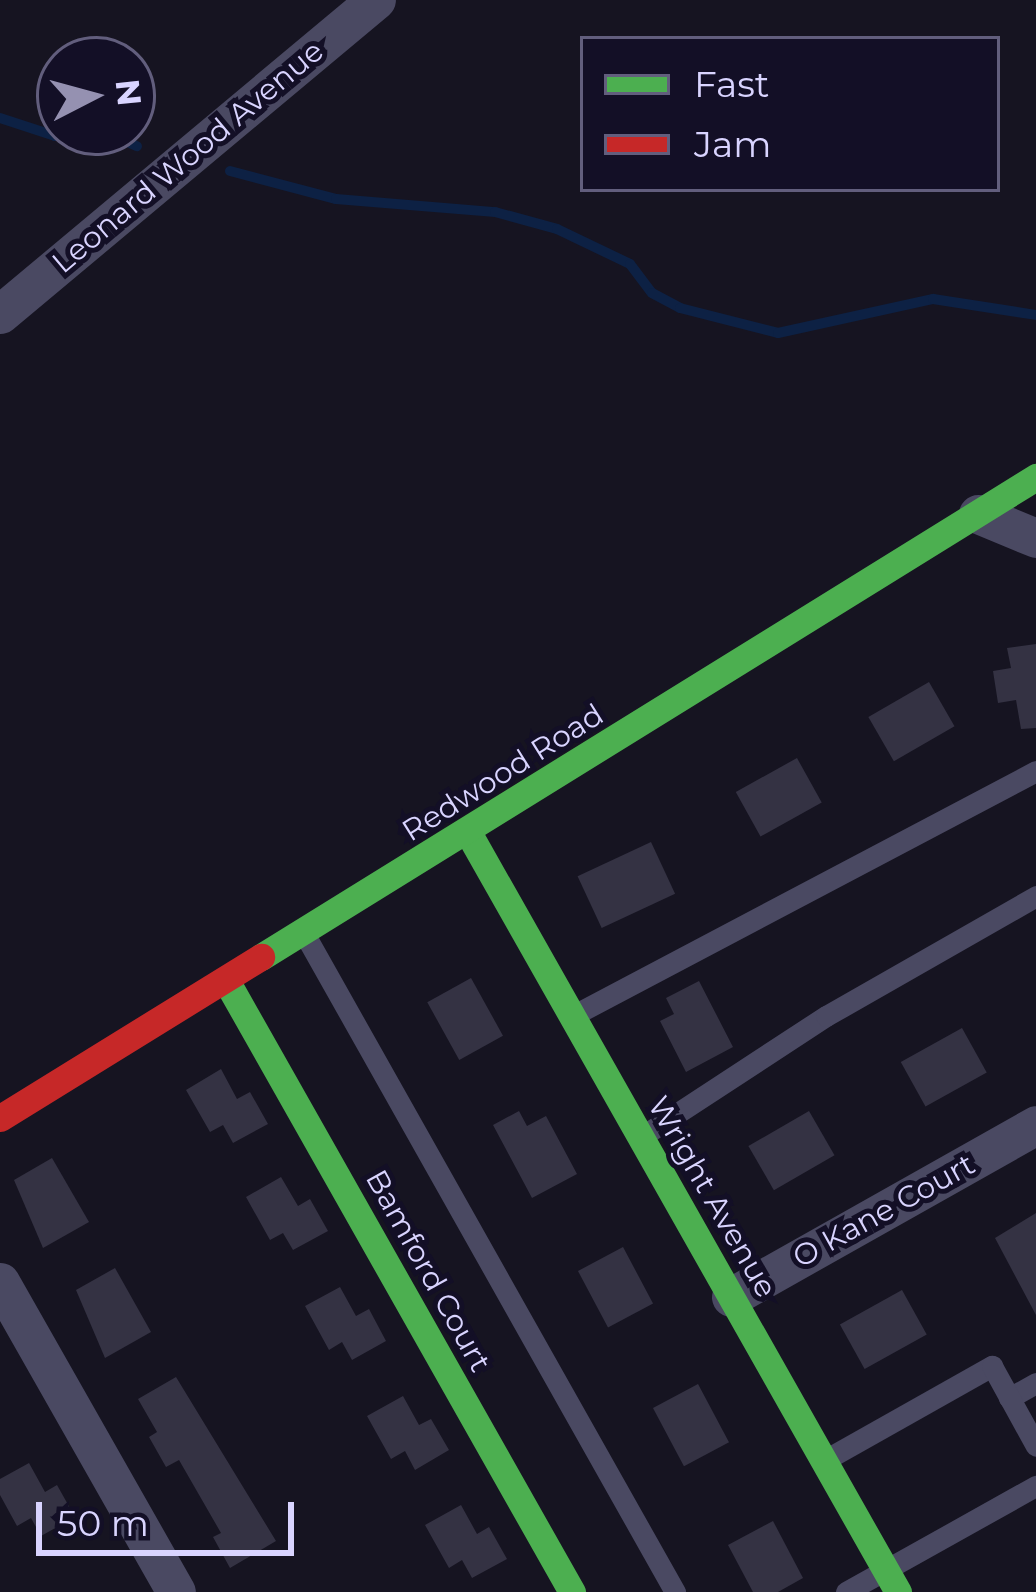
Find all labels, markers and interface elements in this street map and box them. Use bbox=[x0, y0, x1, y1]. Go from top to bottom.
street label: Leonard Wood Avenue bbox=[45, 33, 331, 281]
north arrow bbox=[36, 36, 156, 156]
legend bbox=[580, 36, 1000, 192]
text: Fast bbox=[694, 62, 769, 106]
text: N bbox=[108, 77, 150, 108]
text: Jam bbox=[694, 122, 771, 166]
street label: Redwood Road bbox=[396, 697, 610, 849]
street label: Wright Avenue bbox=[640, 1090, 784, 1304]
street label: O Kane Court bbox=[787, 1146, 981, 1276]
street label: Bamford Court bbox=[358, 1164, 498, 1378]
scale bar bbox=[42, 1478, 300, 1552]
text: 50 m bbox=[57, 1501, 149, 1545]

